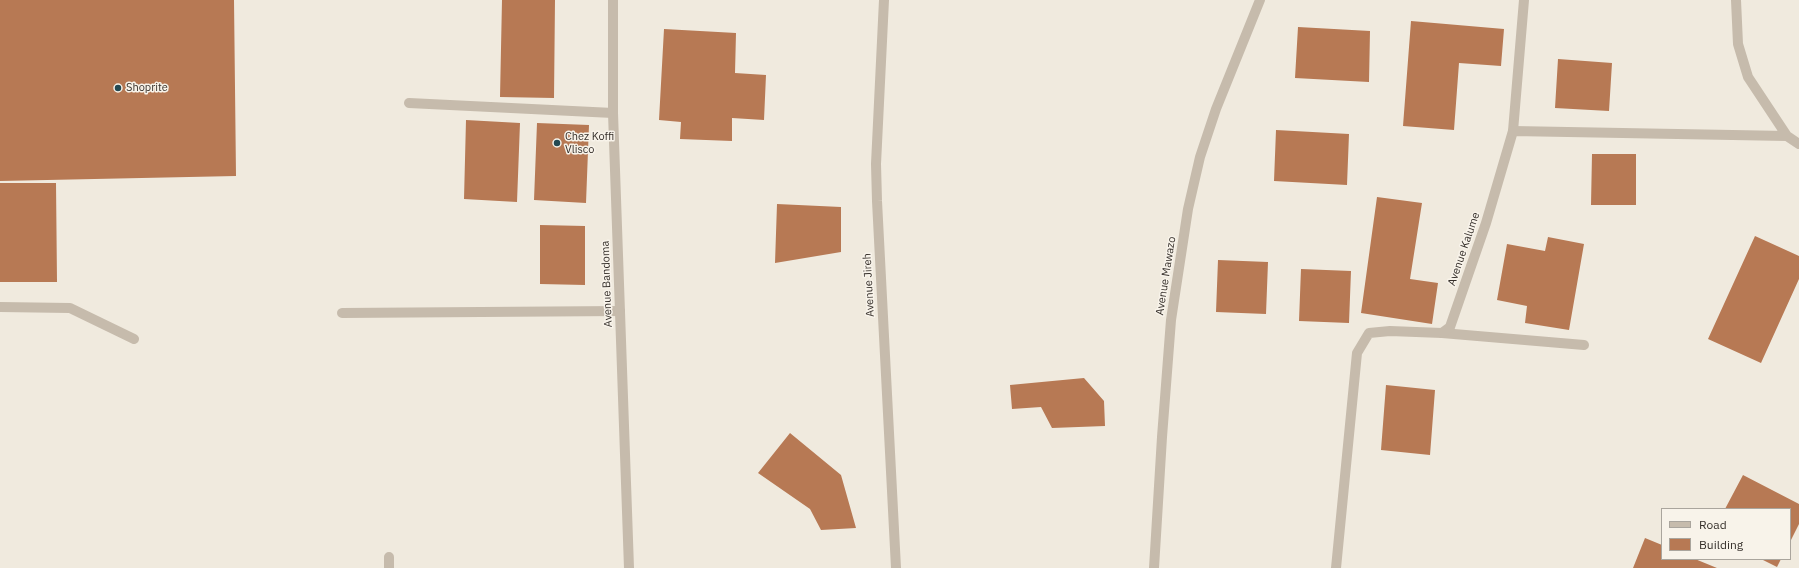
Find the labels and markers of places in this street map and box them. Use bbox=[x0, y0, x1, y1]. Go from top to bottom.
place label: Shoprite bbox=[126, 81, 168, 95]
marker: Shoprite bbox=[113, 83, 123, 93]
place label: Chez Koffi Vlisco bbox=[565, 130, 614, 156]
marker: Chez Koffi Vlisco bbox=[552, 138, 562, 148]

